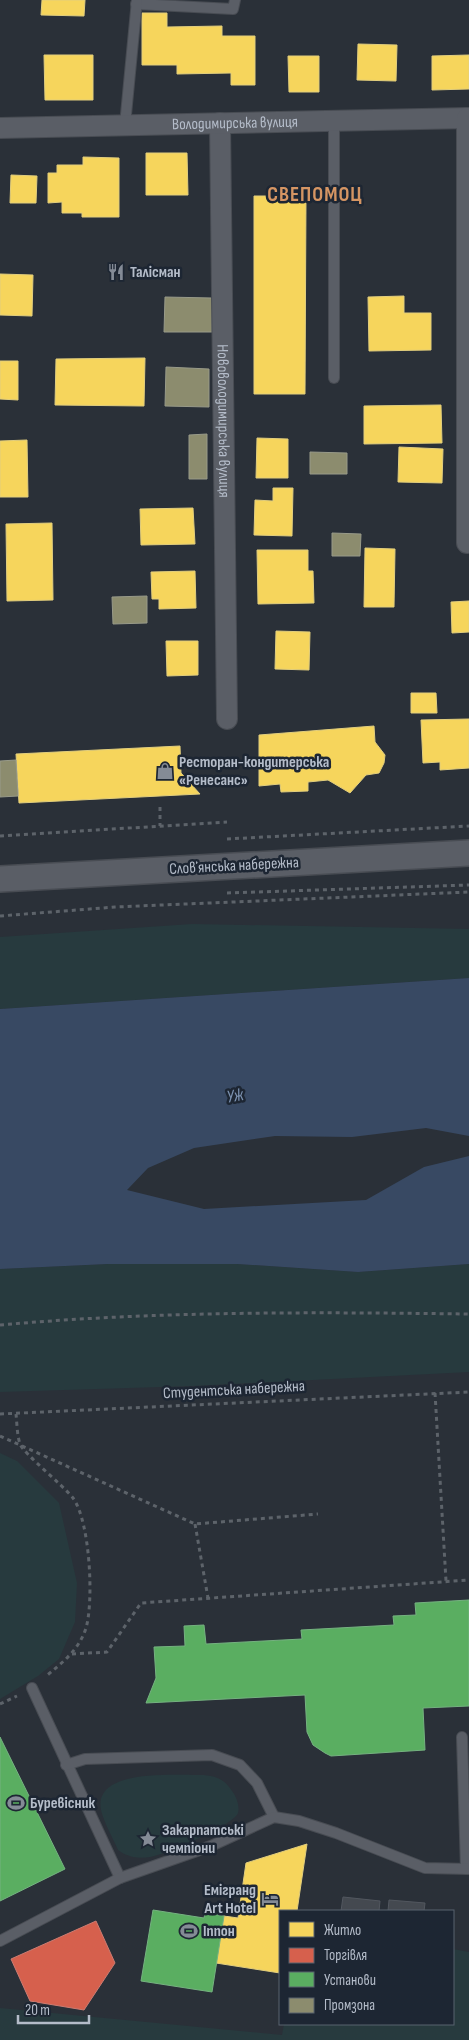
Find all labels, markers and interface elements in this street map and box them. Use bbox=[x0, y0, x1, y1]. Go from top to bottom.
street label: Володимирська вулиця bbox=[172, 112, 298, 134]
district label: СВЕПОМОЦ bbox=[267, 182, 363, 207]
restaurant icon: Талісман bbox=[106, 262, 126, 282]
place label: Талісман bbox=[130, 263, 181, 282]
street label: Нововолодимирська вулиця bbox=[213, 344, 234, 498]
place label: Ресторан-кондитерська «Ренесанс» bbox=[179, 753, 329, 790]
shop icon: Ресторан-кондитерська «Ренесанс» bbox=[155, 761, 175, 781]
street label: Словʼянська набережна bbox=[169, 853, 299, 879]
water label: Уж bbox=[225, 1084, 246, 1108]
street label: Студентська набережна bbox=[163, 1377, 305, 1403]
sports icon: Буревісник bbox=[6, 1793, 26, 1813]
place label: Буревісник bbox=[30, 1794, 95, 1813]
place label: Закарпатські чемпіони bbox=[162, 1821, 244, 1858]
place icon: Закарпатські чемпіони bbox=[138, 1829, 158, 1849]
place label: Емігранд Art Hotel bbox=[203, 1881, 256, 1918]
hotel icon: Емігранд Art Hotel bbox=[260, 1889, 280, 1909]
legend bbox=[279, 1910, 454, 2025]
sports icon: Іппон bbox=[179, 1921, 199, 1941]
text: Житло bbox=[324, 1921, 361, 1940]
place label: Іппон bbox=[203, 1922, 235, 1941]
text: Торгівля bbox=[324, 1946, 367, 1965]
text: Установи bbox=[324, 1971, 376, 1990]
scale bar bbox=[18, 1992, 89, 2024]
text: Промзона bbox=[324, 1996, 375, 2015]
text: 20 m bbox=[25, 2001, 50, 2020]

